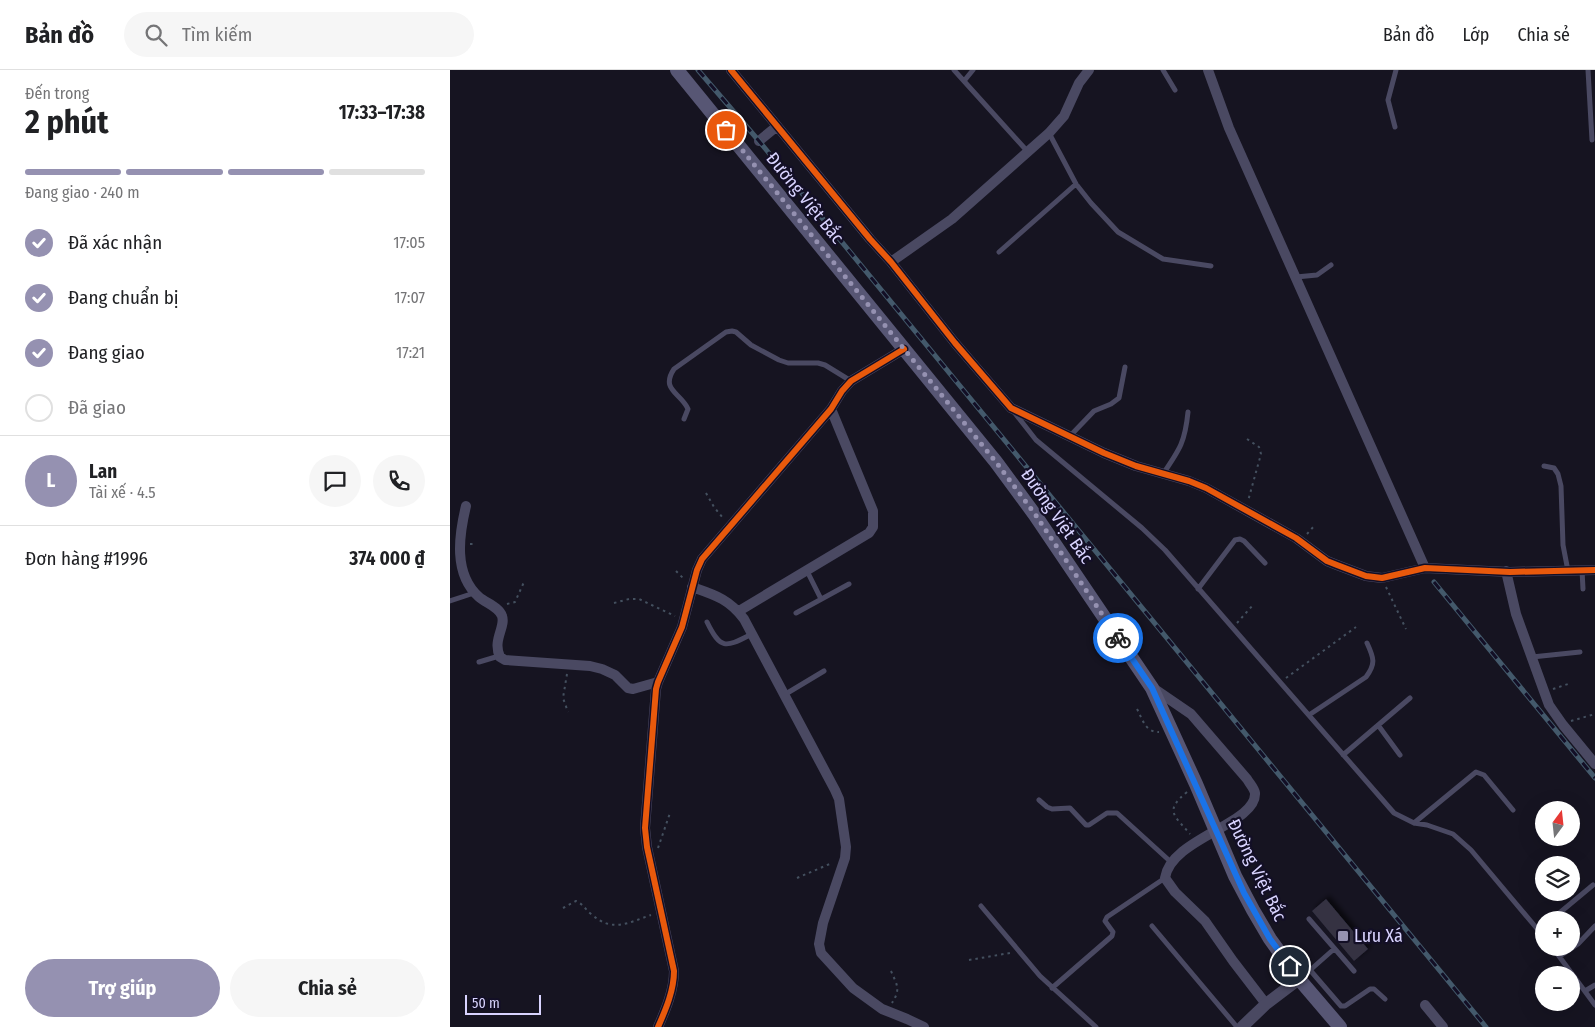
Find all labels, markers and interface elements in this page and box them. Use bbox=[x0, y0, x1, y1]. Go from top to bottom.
search box bbox=[124, 12, 474, 57]
text: Bản đồ bbox=[25, 21, 94, 49]
icon: search bbox=[142, 21, 170, 49]
text: Tìm kiếm bbox=[182, 23, 252, 46]
text: Bản đồ bbox=[1383, 24, 1434, 46]
text: Lớp bbox=[1462, 24, 1489, 46]
text: Chia sẻ bbox=[1517, 24, 1570, 46]
text: Đến trong bbox=[25, 84, 89, 103]
text: 17:33–17:38 bbox=[339, 101, 425, 124]
text: 2 phút bbox=[25, 103, 109, 141]
pin bbox=[705, 109, 747, 151]
icon: bag bbox=[712, 116, 740, 144]
street label: Đường Việt Bắc bbox=[761, 147, 850, 248]
text: Đang giao · 240 m bbox=[25, 183, 139, 202]
icon: check bbox=[25, 229, 53, 257]
text: Đã xác nhận bbox=[68, 231, 162, 254]
text: 17:05 bbox=[393, 233, 425, 252]
icon: check bbox=[25, 284, 53, 312]
text: Đang chuẩn bị bbox=[68, 286, 179, 309]
text: 17:07 bbox=[394, 288, 425, 307]
icon: check bbox=[25, 339, 53, 367]
text: Đang giao bbox=[68, 341, 145, 364]
text: 17:21 bbox=[396, 343, 425, 362]
text: Đã giao bbox=[68, 396, 126, 419]
button: chat bbox=[309, 455, 361, 507]
button: phone bbox=[373, 455, 425, 507]
text: Lan bbox=[89, 460, 117, 483]
street label: Đường Việt Bắc bbox=[1016, 464, 1099, 568]
text: L bbox=[47, 469, 55, 492]
text: Tài xế · 4.5 bbox=[89, 483, 156, 502]
text: Đơn hàng #1996 bbox=[25, 547, 148, 570]
text: 374 000 ₫ bbox=[349, 547, 425, 570]
courier bbox=[1093, 613, 1143, 663]
icon: bike bbox=[1104, 624, 1132, 652]
north arrow bbox=[1535, 801, 1580, 846]
map controls bbox=[1535, 801, 1580, 1011]
street label: Đường Việt Bắc bbox=[1223, 815, 1292, 925]
button: layers bbox=[1535, 856, 1580, 901]
button: + bbox=[1535, 911, 1580, 956]
place label: Lưu Xá bbox=[1354, 925, 1403, 947]
marker: Lưu Xá bbox=[1336, 929, 1350, 943]
pin bbox=[1269, 945, 1311, 987]
icon: home bbox=[1276, 952, 1304, 980]
button: Trợ giúp bbox=[25, 959, 220, 1017]
button: Chia sẻ bbox=[230, 959, 425, 1017]
button: − bbox=[1535, 966, 1580, 1011]
scale bar bbox=[465, 992, 541, 1015]
text: 50 m bbox=[472, 995, 500, 1012]

